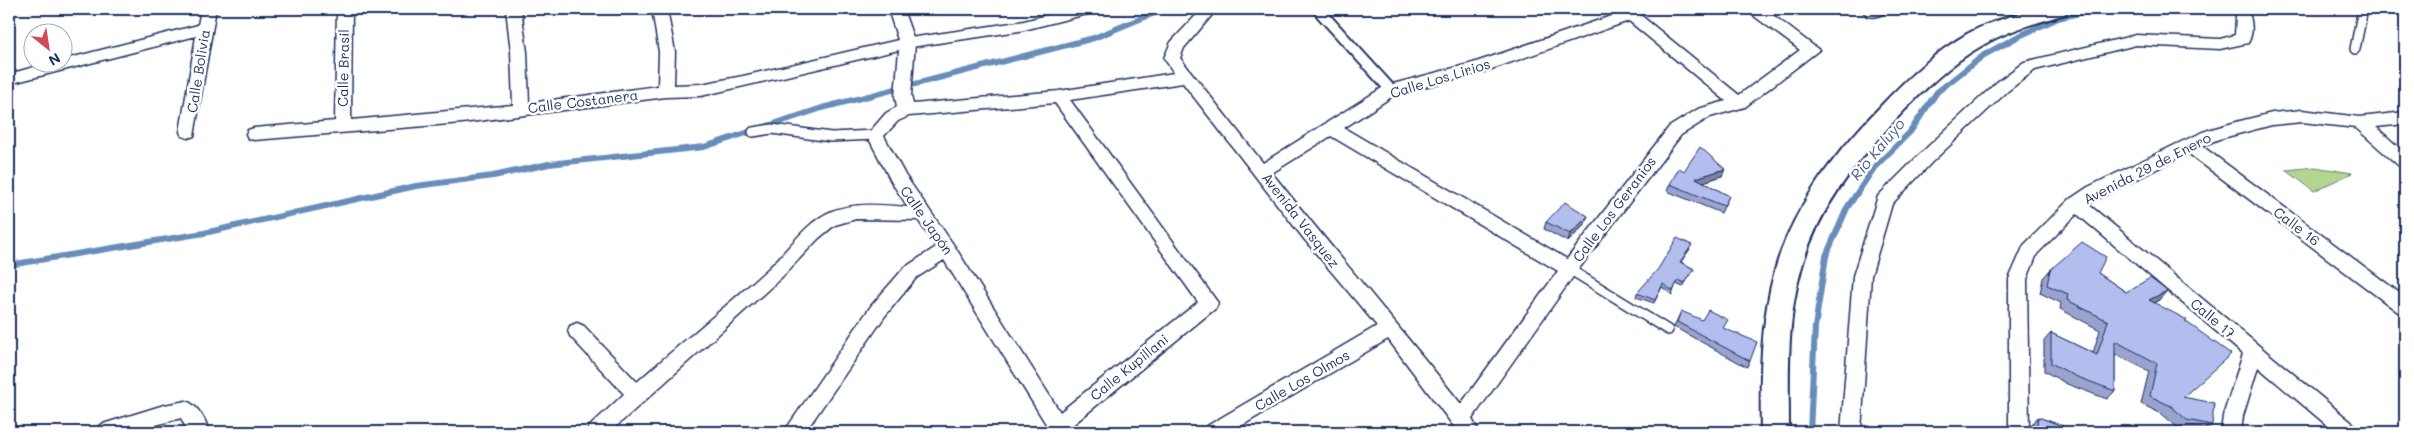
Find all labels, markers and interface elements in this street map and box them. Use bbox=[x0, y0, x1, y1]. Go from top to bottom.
north arrow bbox=[22, 22, 72, 72]
street label: Calle Bolivia bbox=[182, 28, 214, 114]
street label: Calle Brasil bbox=[333, 29, 353, 107]
text: N bbox=[45, 49, 64, 71]
street label: Calle Los Lirios bbox=[1388, 54, 1492, 102]
street label: Calle Costanera bbox=[527, 85, 639, 117]
water label: Rio Kaluyo bbox=[1845, 114, 1909, 184]
street label: Avenida 29 de Enero bbox=[2080, 128, 2214, 208]
street label: Calle Los Geranios bbox=[1568, 152, 1660, 266]
street label: Avenida Vasquez bbox=[1258, 168, 1344, 272]
street label: Calle Japón bbox=[896, 182, 958, 258]
street label: Calle 16 bbox=[2270, 202, 2324, 250]
street label: Calle 17 bbox=[2187, 294, 2240, 342]
street label: Calle Kupillani bbox=[1086, 329, 1172, 405]
street label: Calle Los Olmos bbox=[1251, 345, 1353, 415]

